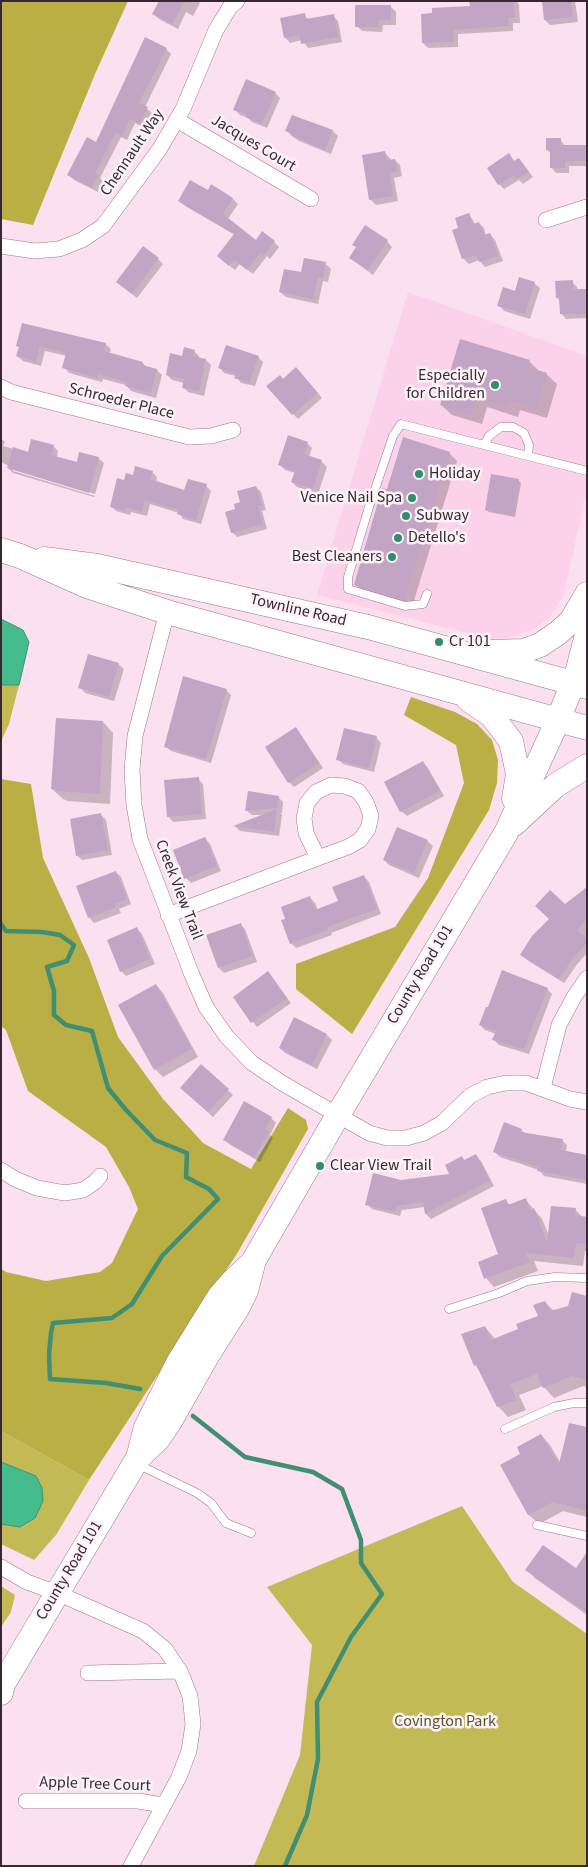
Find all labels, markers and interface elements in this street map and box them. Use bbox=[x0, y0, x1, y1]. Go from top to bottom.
street label: Chennault Way bbox=[97, 106, 169, 200]
street label: Jacques Court bbox=[207, 111, 299, 177]
place label: Especially for Children bbox=[406, 366, 485, 404]
marker: Especially for Children bbox=[489, 379, 501, 391]
street label: Schroeder Place bbox=[66, 380, 176, 424]
place label: Holiday bbox=[429, 464, 481, 484]
marker: Holiday bbox=[413, 468, 425, 480]
place label: Venice Nail Spa bbox=[300, 488, 402, 508]
marker: Venice Nail Spa bbox=[406, 492, 418, 504]
place label: Subway bbox=[416, 506, 469, 526]
marker: Subway bbox=[400, 510, 412, 522]
place label: Detello's bbox=[408, 528, 465, 548]
marker: Detello's bbox=[392, 532, 404, 544]
place label: Best Cleaners bbox=[292, 547, 382, 567]
marker: Best Cleaners bbox=[386, 551, 398, 563]
street label: Townline Road bbox=[248, 591, 348, 631]
place label: Cr 101 bbox=[449, 632, 491, 652]
marker: Cr 101 bbox=[433, 636, 445, 648]
street label: Creek View Trail bbox=[150, 837, 206, 943]
street label: County Road 101 bbox=[384, 922, 458, 1028]
place label: Clear View Trail bbox=[330, 1156, 432, 1176]
marker: Clear View Trail bbox=[314, 1160, 326, 1172]
street label: County Road 101 bbox=[33, 1518, 107, 1624]
park label: Covington Park bbox=[394, 1712, 496, 1732]
street label: Apple Tree Court bbox=[39, 1773, 151, 1797]

